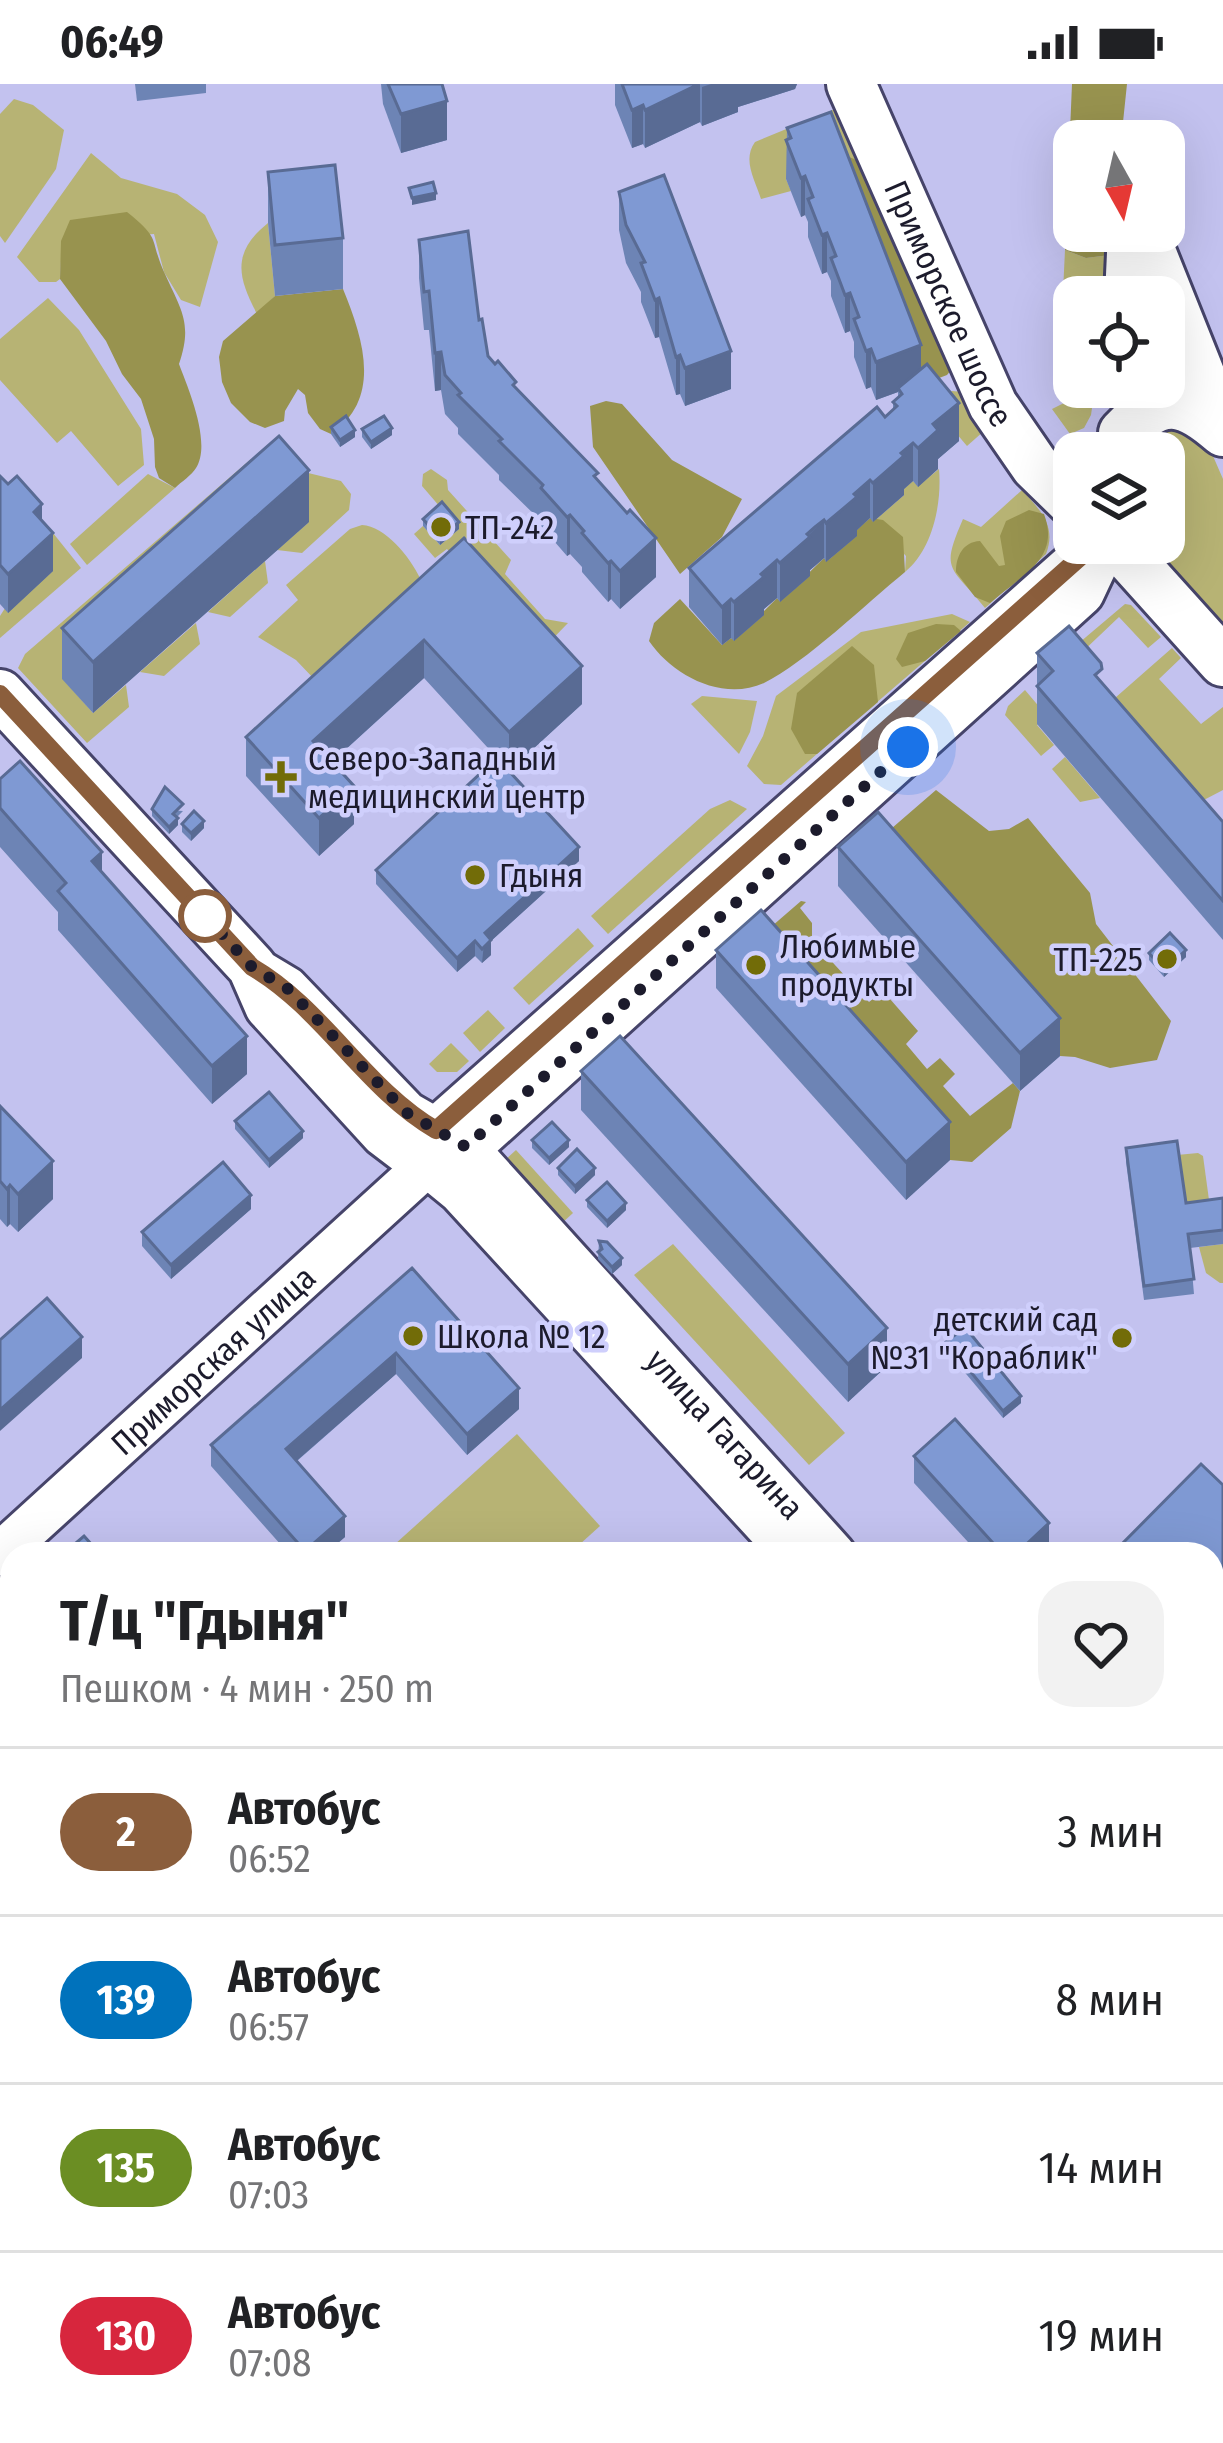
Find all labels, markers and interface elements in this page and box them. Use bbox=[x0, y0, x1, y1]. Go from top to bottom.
text: 06:49 bbox=[60, 15, 164, 69]
north arrow bbox=[1053, 120, 1185, 252]
map controls bbox=[1053, 120, 1185, 564]
street label: Приморское шоссе bbox=[875, 175, 1021, 435]
button: locate bbox=[1053, 276, 1185, 408]
button: layers bbox=[1053, 432, 1185, 564]
place label: ТП-242 bbox=[465, 508, 554, 548]
marker: ТП-242 bbox=[428, 514, 454, 540]
your location bbox=[878, 717, 938, 777]
place label: Северо-Западный медицинский центр bbox=[308, 739, 586, 817]
marker: Северо-Западный медицинский центр bbox=[265, 761, 297, 793]
place label: Гдыня bbox=[499, 856, 583, 896]
marker: Гдыня bbox=[462, 862, 488, 888]
unlabelled marker bbox=[180, 891, 230, 941]
place label: Любимые продукты bbox=[780, 927, 916, 1005]
place label: ТП-225 bbox=[1053, 940, 1143, 980]
marker: ТП-225 bbox=[1154, 946, 1180, 972]
marker: Любимые продукты bbox=[743, 952, 769, 978]
street label: Приморская улица bbox=[103, 1258, 324, 1464]
place label: детский сад №31 "Кораблик" bbox=[870, 1300, 1098, 1378]
place label: Школа № 12 bbox=[437, 1317, 606, 1357]
marker: Школа № 12 bbox=[400, 1323, 426, 1349]
marker: детский сад №31 "Кораблик" bbox=[1109, 1325, 1135, 1351]
street label: улица Гагарина bbox=[638, 1341, 812, 1528]
button: heart bbox=[1038, 1581, 1164, 1707]
text: Т/ц "Гдыня" bbox=[60, 1587, 350, 1655]
text: Пешком · 4 мин · 250 m bbox=[60, 1666, 434, 1712]
text: Автобус bbox=[228, 1782, 380, 1836]
text: 3 мин bbox=[1058, 1805, 1164, 1859]
text: 2 bbox=[116, 1807, 136, 1857]
text: 06:52 bbox=[228, 1836, 311, 1882]
text: Автобус bbox=[228, 1950, 380, 2004]
text: 8 мин bbox=[1055, 1973, 1164, 2027]
text: 139 bbox=[97, 1975, 155, 2025]
text: 06:57 bbox=[228, 2004, 309, 2050]
text: Автобус bbox=[228, 2118, 380, 2172]
text: 14 мин bbox=[1039, 2141, 1164, 2195]
text: 135 bbox=[97, 2143, 155, 2193]
text: 07:03 bbox=[228, 2172, 309, 2218]
text: Автобус bbox=[228, 2286, 380, 2340]
text: 19 мин bbox=[1038, 2309, 1164, 2363]
text: 130 bbox=[96, 2311, 156, 2361]
text: 07:08 bbox=[228, 2340, 312, 2386]

